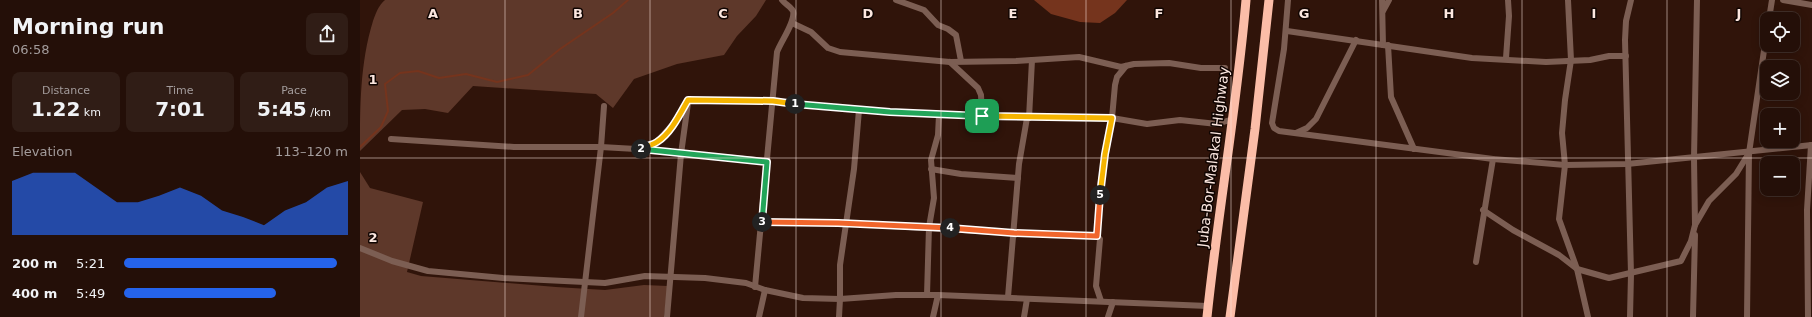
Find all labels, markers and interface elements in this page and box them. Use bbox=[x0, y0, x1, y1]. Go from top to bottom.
text: A bbox=[428, 6, 438, 21]
text: B bbox=[573, 6, 583, 21]
text: C bbox=[718, 6, 728, 21]
text: D bbox=[863, 6, 874, 21]
text: E bbox=[1009, 6, 1017, 21]
text: F bbox=[1155, 6, 1163, 21]
text: G bbox=[1299, 6, 1309, 21]
text: H bbox=[1444, 6, 1454, 21]
text: I bbox=[1592, 6, 1596, 21]
text: J bbox=[1736, 6, 1741, 21]
map controls bbox=[1760, 12, 1800, 196]
button: locate bbox=[1760, 12, 1800, 52]
button: share bbox=[306, 13, 348, 55]
text: Morning run bbox=[12, 14, 164, 39]
text: 06:58 bbox=[12, 42, 49, 57]
button: layers bbox=[1760, 60, 1800, 100]
street label: Juba-Bor-Malakal Highway bbox=[1194, 66, 1232, 249]
text: 1 bbox=[368, 72, 378, 87]
text: Distance bbox=[42, 84, 90, 97]
text: Time bbox=[167, 84, 193, 97]
text: Pace bbox=[281, 84, 307, 97]
pin: 1 bbox=[785, 94, 805, 114]
text: 1.22 bbox=[31, 97, 80, 121]
text: 7:01 bbox=[155, 97, 205, 121]
text: 5:45 bbox=[257, 97, 307, 121]
text: 1 bbox=[791, 97, 799, 110]
pin bbox=[965, 99, 999, 133]
icon: arrive bbox=[971, 105, 993, 127]
text: km bbox=[80, 106, 101, 119]
text: /km bbox=[307, 106, 331, 119]
button: + bbox=[1760, 108, 1800, 148]
pin: 2 bbox=[631, 139, 651, 159]
text: 2 bbox=[637, 142, 645, 155]
text: Elevation bbox=[12, 144, 72, 159]
text: 113–120 m bbox=[275, 144, 348, 159]
button: − bbox=[1760, 156, 1800, 196]
pin: 5 bbox=[1090, 185, 1110, 205]
text: 5 bbox=[1096, 188, 1104, 201]
pin: 3 bbox=[752, 212, 772, 232]
text: 3 bbox=[758, 215, 766, 228]
pin: 4 bbox=[940, 218, 960, 238]
text: 4 bbox=[946, 221, 954, 234]
text: 2 bbox=[368, 230, 378, 245]
text: 200 m bbox=[12, 256, 57, 271]
text: 5:21 bbox=[76, 256, 105, 271]
text: 400 m bbox=[12, 286, 57, 301]
text: 5:49 bbox=[76, 286, 105, 301]

